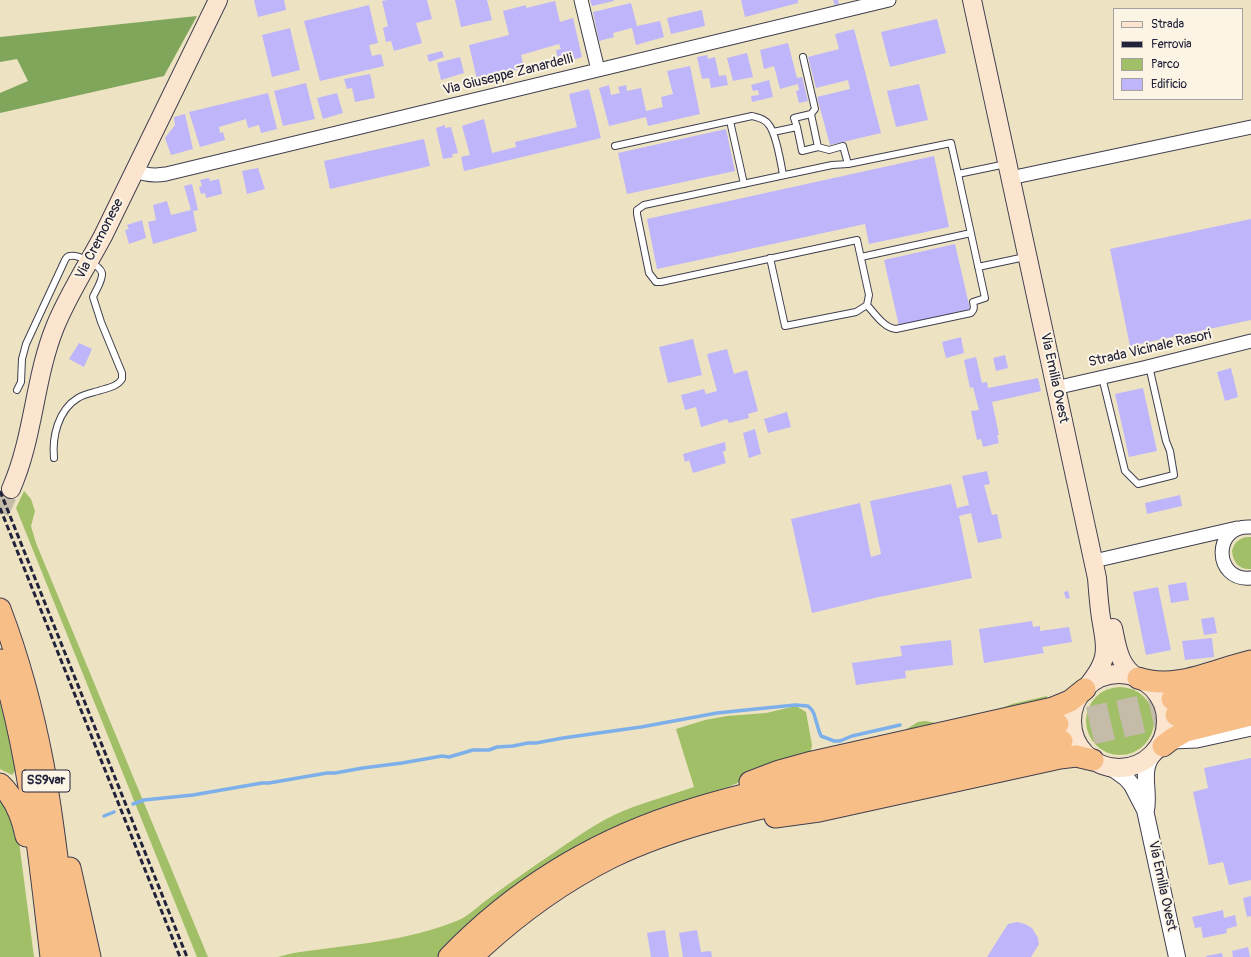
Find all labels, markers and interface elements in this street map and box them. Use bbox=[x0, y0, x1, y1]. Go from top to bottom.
legend bbox=[1113, 8, 1243, 100]
text: Strada bbox=[1151, 17, 1184, 32]
text: Ferrovia bbox=[1151, 37, 1192, 52]
street label: Via Giuseppe Zanardelli bbox=[441, 51, 575, 99]
text: Parco bbox=[1151, 57, 1180, 72]
text: Edificio bbox=[1151, 77, 1187, 92]
street label: Via Cremonese bbox=[72, 196, 128, 282]
street label: Strada Vicinale Rasori bbox=[1087, 327, 1213, 371]
street label: Via Emilia Ovest bbox=[1036, 331, 1072, 425]
road number: SS9var bbox=[22, 770, 70, 792]
street label: Via Emilia Ovest bbox=[1144, 839, 1180, 933]

